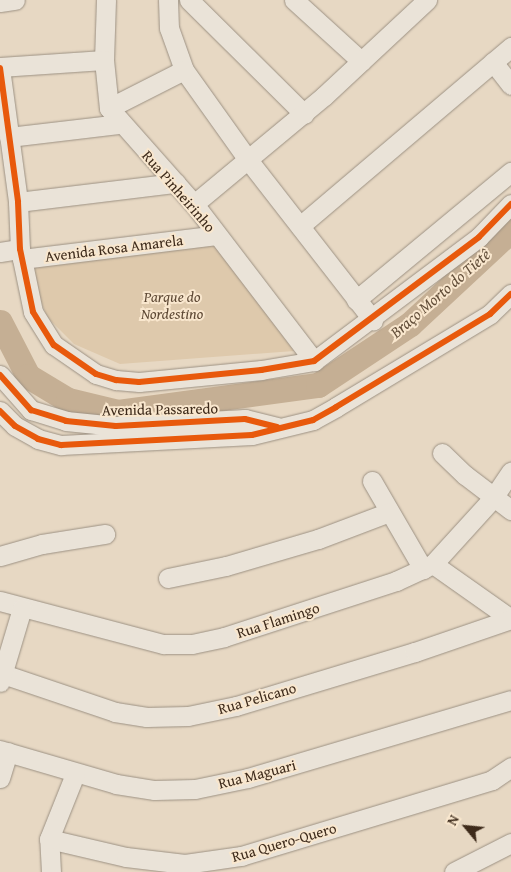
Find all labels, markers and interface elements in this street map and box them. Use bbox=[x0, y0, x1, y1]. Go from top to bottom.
street label: Rua Pinheirinho bbox=[139, 146, 219, 236]
street label: Avenida Rosa Amarela bbox=[44, 231, 184, 265]
water label: Braço Morto do Tietê bbox=[386, 244, 494, 342]
park label: Parque do Nordestino bbox=[141, 287, 203, 322]
street label: Avenida Passaredo bbox=[102, 399, 218, 419]
street label: Rua Flamingo bbox=[234, 598, 322, 642]
street label: Rua Pelicano bbox=[216, 678, 298, 718]
street label: Rua Maguari bbox=[216, 756, 298, 792]
north arrow bbox=[441, 802, 491, 852]
text: N bbox=[442, 811, 464, 829]
street label: Rua Quero-Quero bbox=[230, 818, 338, 866]

